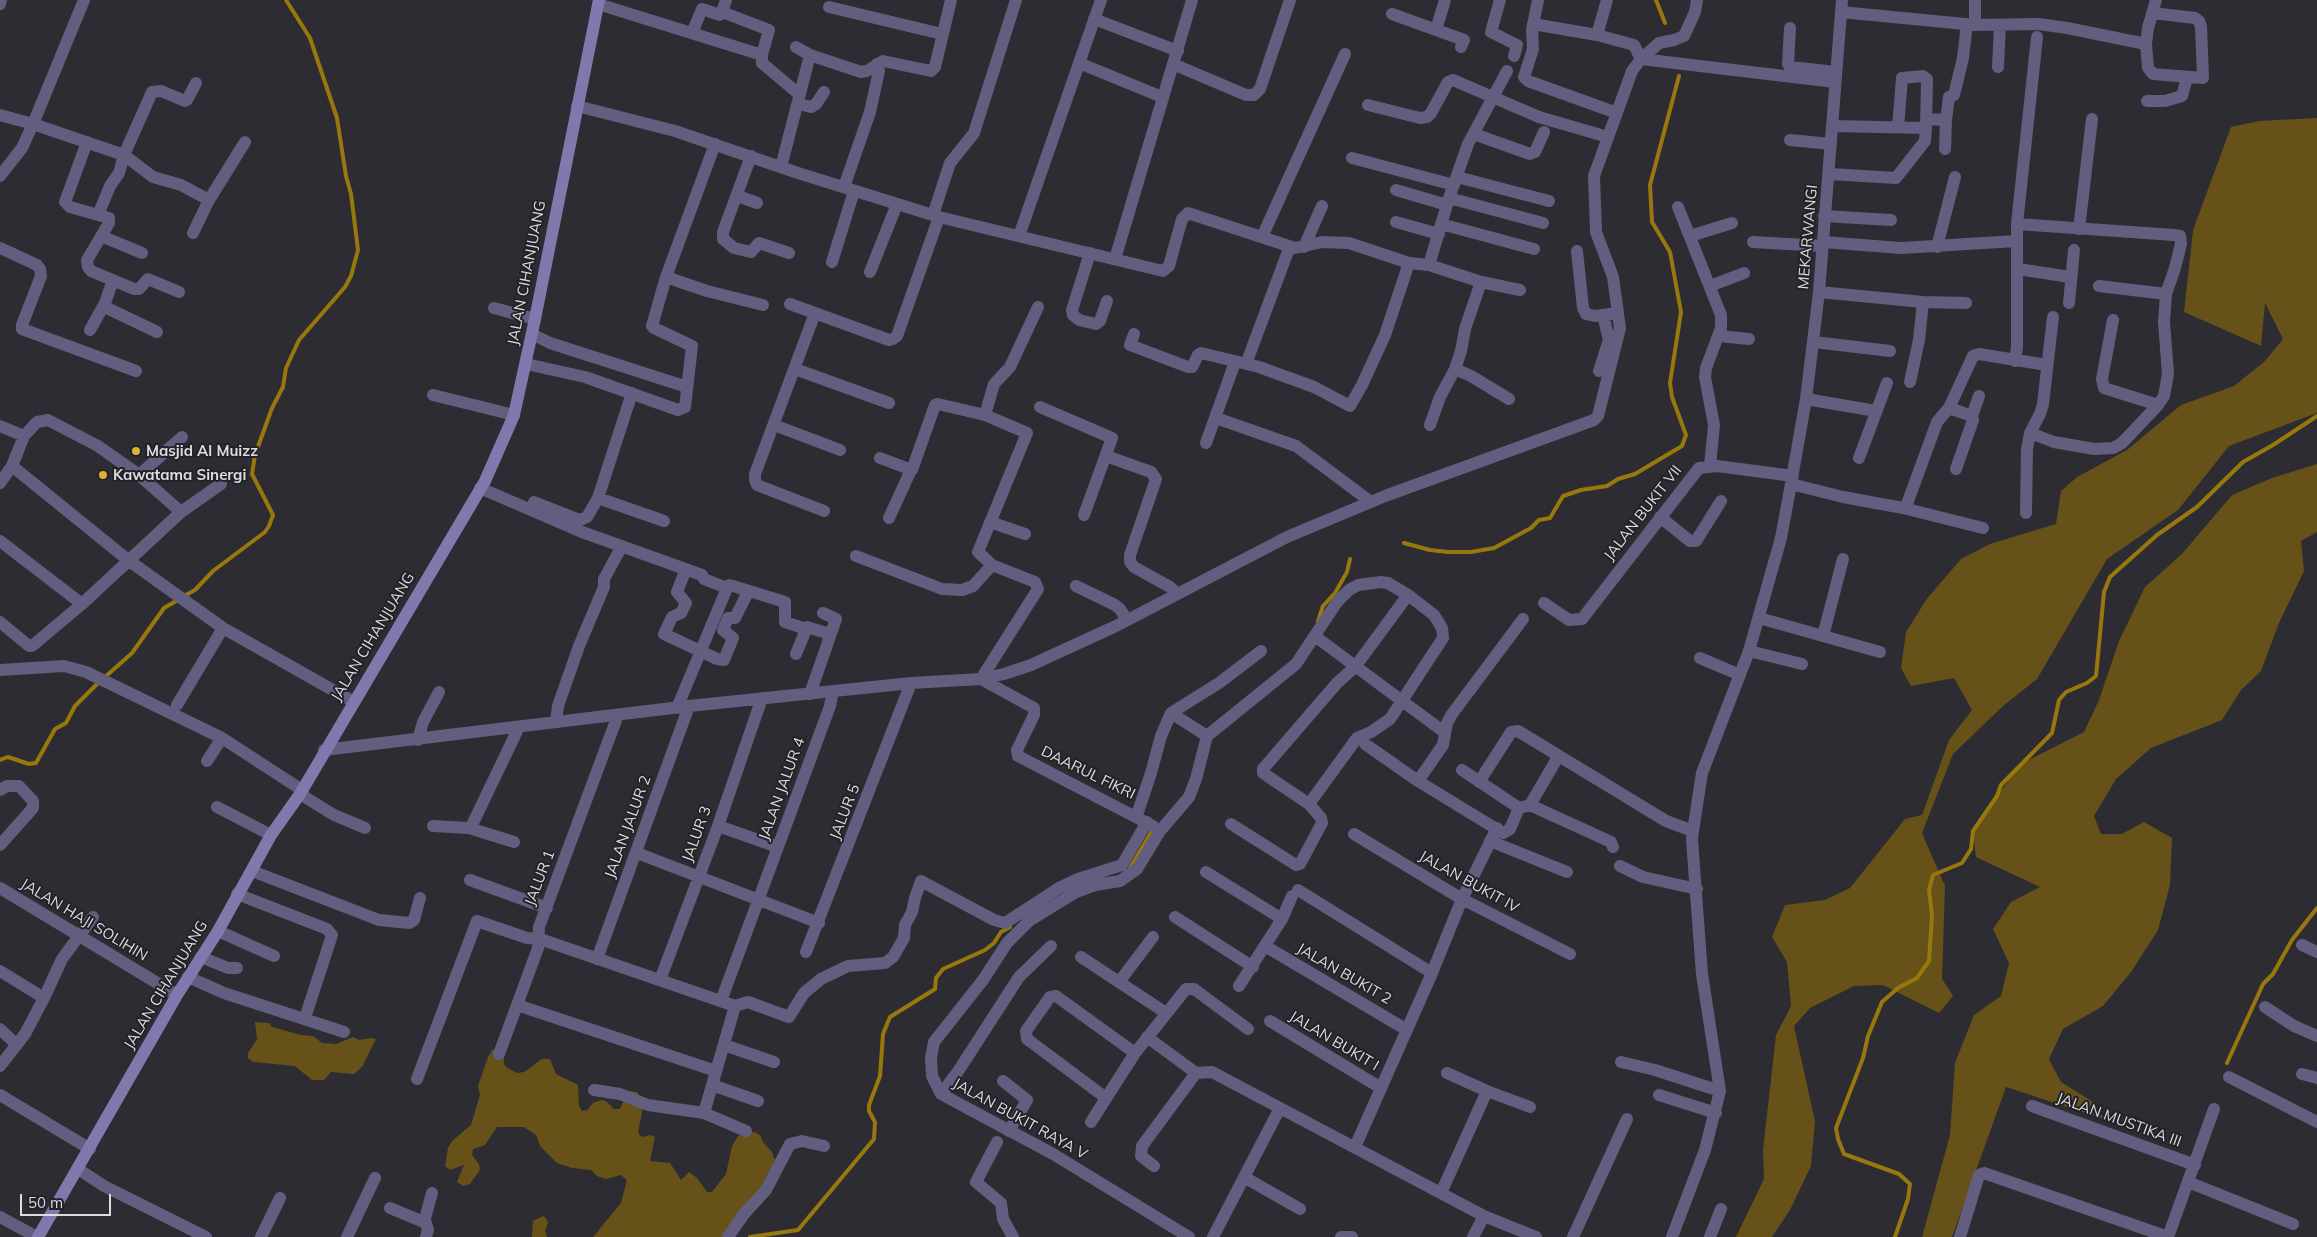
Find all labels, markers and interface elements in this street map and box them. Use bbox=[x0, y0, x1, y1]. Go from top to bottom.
street label: MEKARWANGI bbox=[1794, 184, 1822, 290]
street label: JALAN CIHANJUANG bbox=[504, 199, 550, 347]
place label: Masjid Al Muizz bbox=[146, 442, 258, 460]
marker: Masjid Al Muizz bbox=[130, 445, 142, 457]
street label: JALAN BUKIT VII bbox=[1600, 462, 1686, 564]
place label: Kawatama Sinergi bbox=[113, 466, 246, 484]
marker: Kawatama Sinergi bbox=[97, 469, 109, 481]
street label: JALAN CIHANJUANG bbox=[327, 569, 419, 705]
street label: JALAN JALUR 4 bbox=[755, 735, 809, 843]
street label: DAARUL FIKRI bbox=[1038, 742, 1138, 804]
street label: JALAN JALUR 2 bbox=[601, 773, 655, 881]
street label: JALUR 5 bbox=[826, 782, 864, 842]
street label: JALUR 3 bbox=[679, 804, 715, 864]
street label: JALAN BUKIT IV bbox=[1416, 847, 1522, 917]
street label: JALUR 1 bbox=[521, 848, 559, 908]
street label: JALAN HAJI SOLIHIN bbox=[17, 875, 151, 965]
street label: JALAN CIHANJUANG bbox=[120, 917, 212, 1053]
street label: JALAN BUKIT 2 bbox=[1293, 940, 1395, 1008]
street label: JALAN BUKIT I bbox=[1286, 1007, 1382, 1075]
street label: JALAN BUKIT RAYA V bbox=[949, 1074, 1091, 1164]
street label: JALAN MUSTIKA III bbox=[2054, 1089, 2184, 1151]
scale bar bbox=[22, 1184, 114, 1216]
text: 50 m bbox=[28, 1193, 63, 1212]

